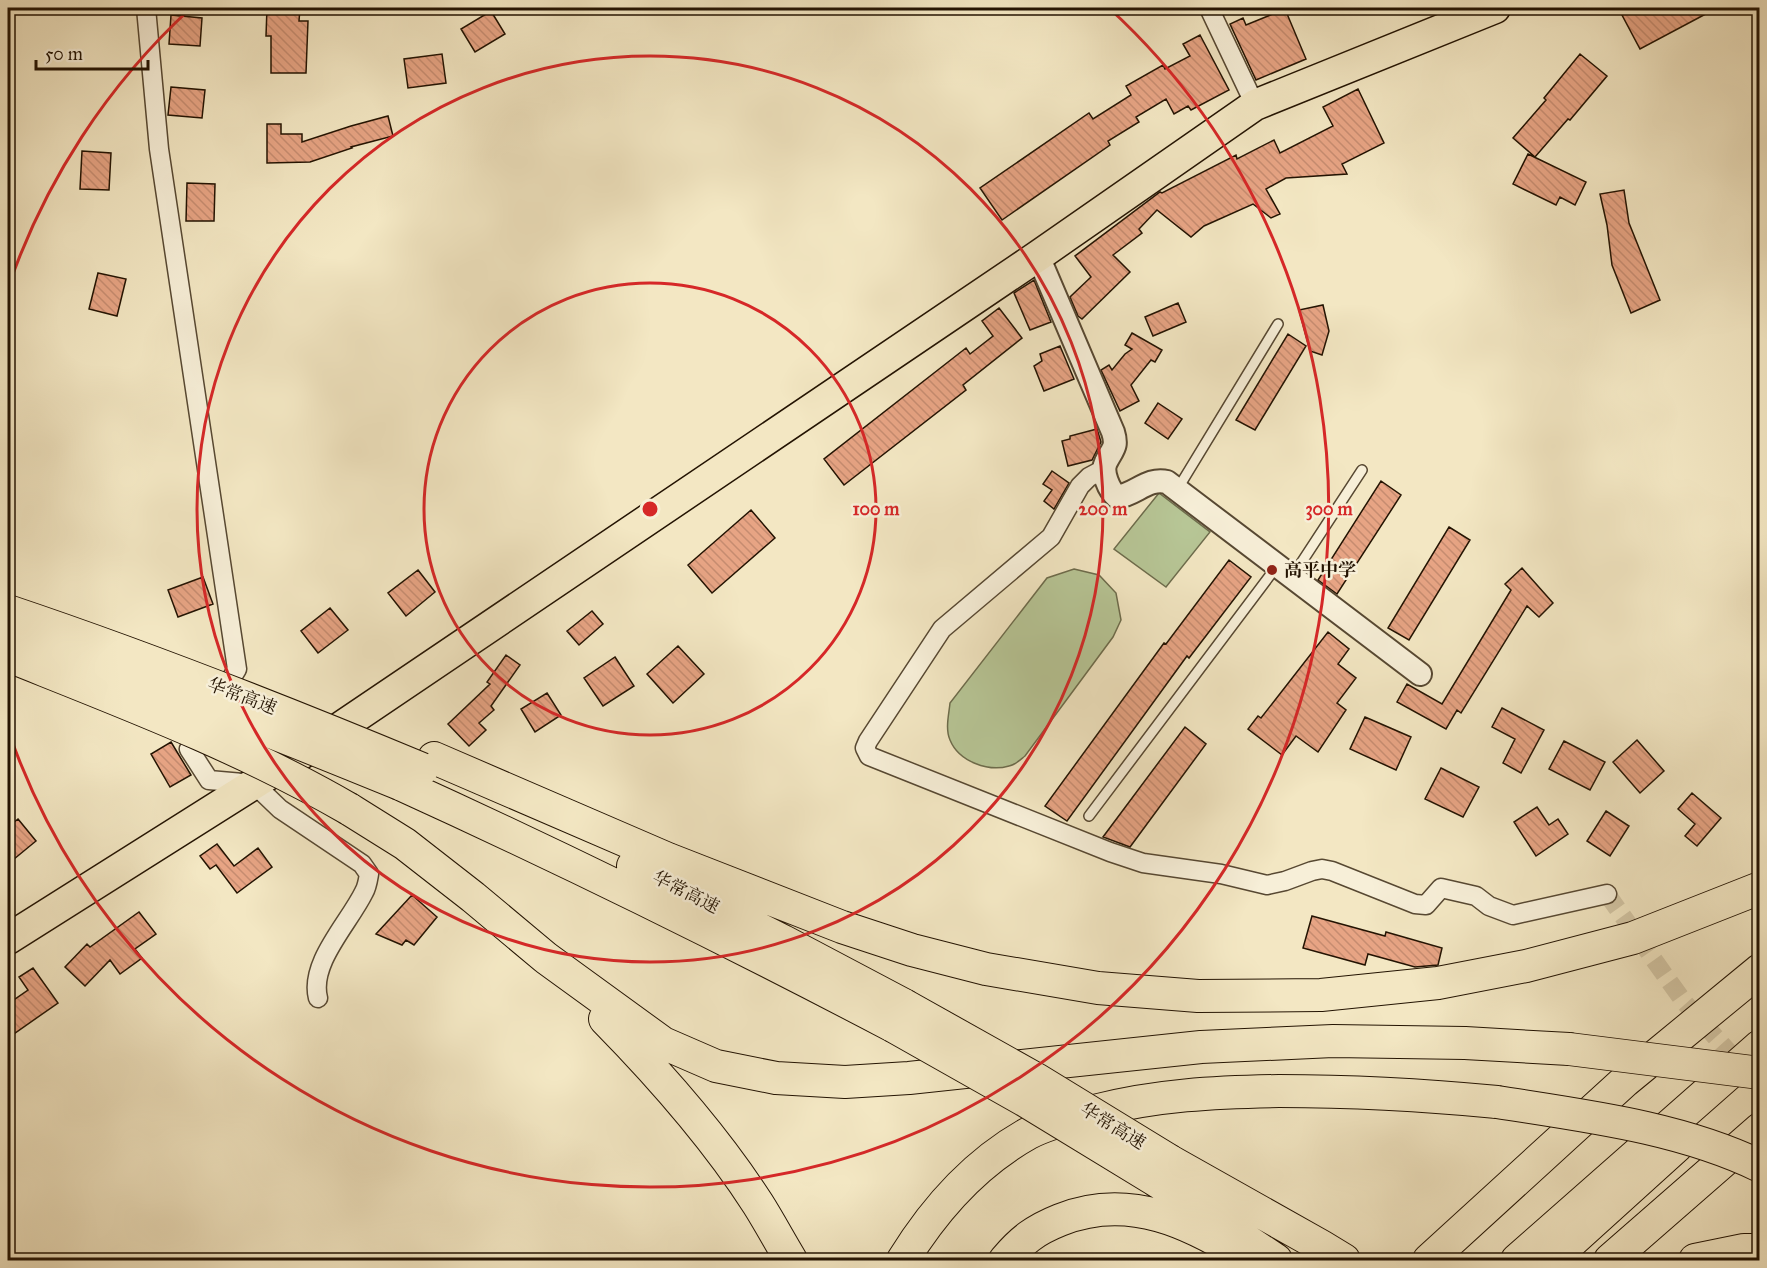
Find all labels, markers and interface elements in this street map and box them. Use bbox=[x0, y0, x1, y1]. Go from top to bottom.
scale bar bbox=[36, 33, 148, 71]
text: 50 m bbox=[45, 43, 83, 65]
text: 100 m bbox=[853, 498, 900, 520]
text: 200 m bbox=[1079, 498, 1128, 520]
text: 300 m bbox=[1305, 498, 1353, 521]
centre of rings bbox=[640, 499, 660, 519]
place label: 高平中学 bbox=[1284, 559, 1356, 581]
marker: 高平中学 bbox=[1265, 563, 1279, 577]
street label: 华常高速 bbox=[204, 673, 280, 719]
street label: 华常高速 bbox=[649, 866, 723, 918]
street label: 华常高速 bbox=[1076, 1098, 1150, 1154]

